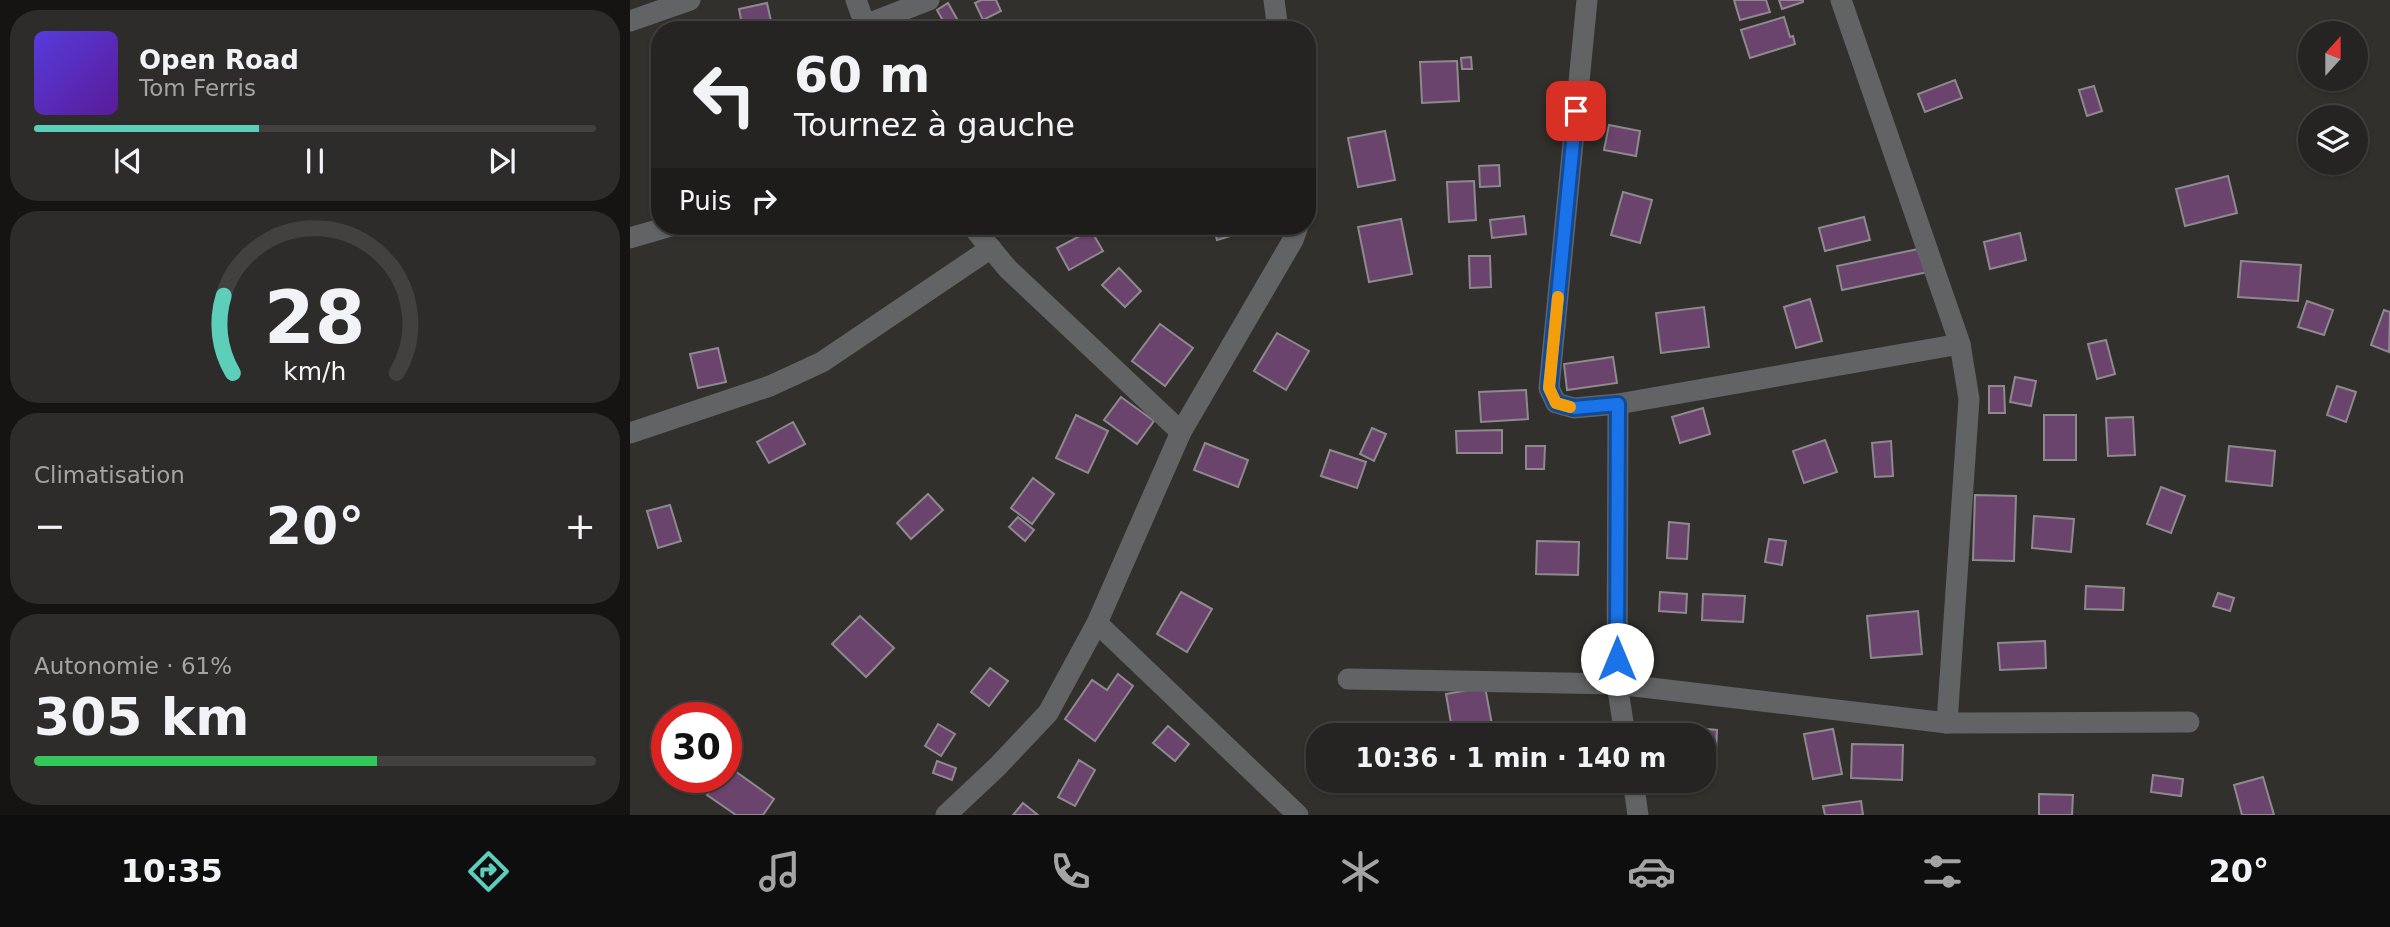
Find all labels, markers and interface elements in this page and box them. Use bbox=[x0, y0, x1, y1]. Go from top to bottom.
north arrow bbox=[2298, 21, 2368, 91]
map controls bbox=[2298, 21, 2368, 175]
text: Open Road bbox=[139, 45, 299, 75]
text: 60 m bbox=[794, 47, 930, 104]
icon: left bbox=[679, 49, 770, 140]
text: Tom Ferris bbox=[139, 75, 256, 101]
pin bbox=[1546, 81, 1606, 141]
icon: arrive bbox=[1557, 92, 1595, 130]
button: layers bbox=[2298, 105, 2368, 175]
text: Tournez à gauche bbox=[794, 106, 1075, 144]
icon: previous bbox=[109, 142, 147, 180]
icon: pause bbox=[296, 142, 334, 180]
icon: next bbox=[483, 142, 521, 180]
icon: right bbox=[745, 182, 783, 220]
text: Puis bbox=[679, 186, 731, 216]
text: 28 bbox=[264, 275, 366, 360]
text: km/h bbox=[283, 357, 347, 386]
text: Climatisation bbox=[34, 462, 185, 488]
text: 20° bbox=[266, 496, 364, 556]
text: − bbox=[34, 504, 66, 548]
text: + bbox=[564, 504, 596, 548]
position arrow bbox=[1580, 622, 1654, 696]
text: Autonomie · 61% bbox=[34, 653, 232, 679]
text: 305 km bbox=[34, 687, 249, 747]
speed limit sign: 30 bbox=[651, 702, 742, 793]
text: 10:36 · 1 min · 140 m bbox=[1356, 743, 1666, 773]
icon: directions bbox=[464, 847, 513, 896]
icon: music bbox=[755, 847, 804, 896]
icon: phone bbox=[1046, 847, 1095, 896]
icon: climate bbox=[1336, 847, 1385, 896]
icon: car bbox=[1627, 847, 1676, 896]
icon: filters bbox=[1918, 847, 1967, 896]
text: 10:35 bbox=[121, 852, 223, 890]
text: 20° bbox=[2209, 852, 2269, 890]

